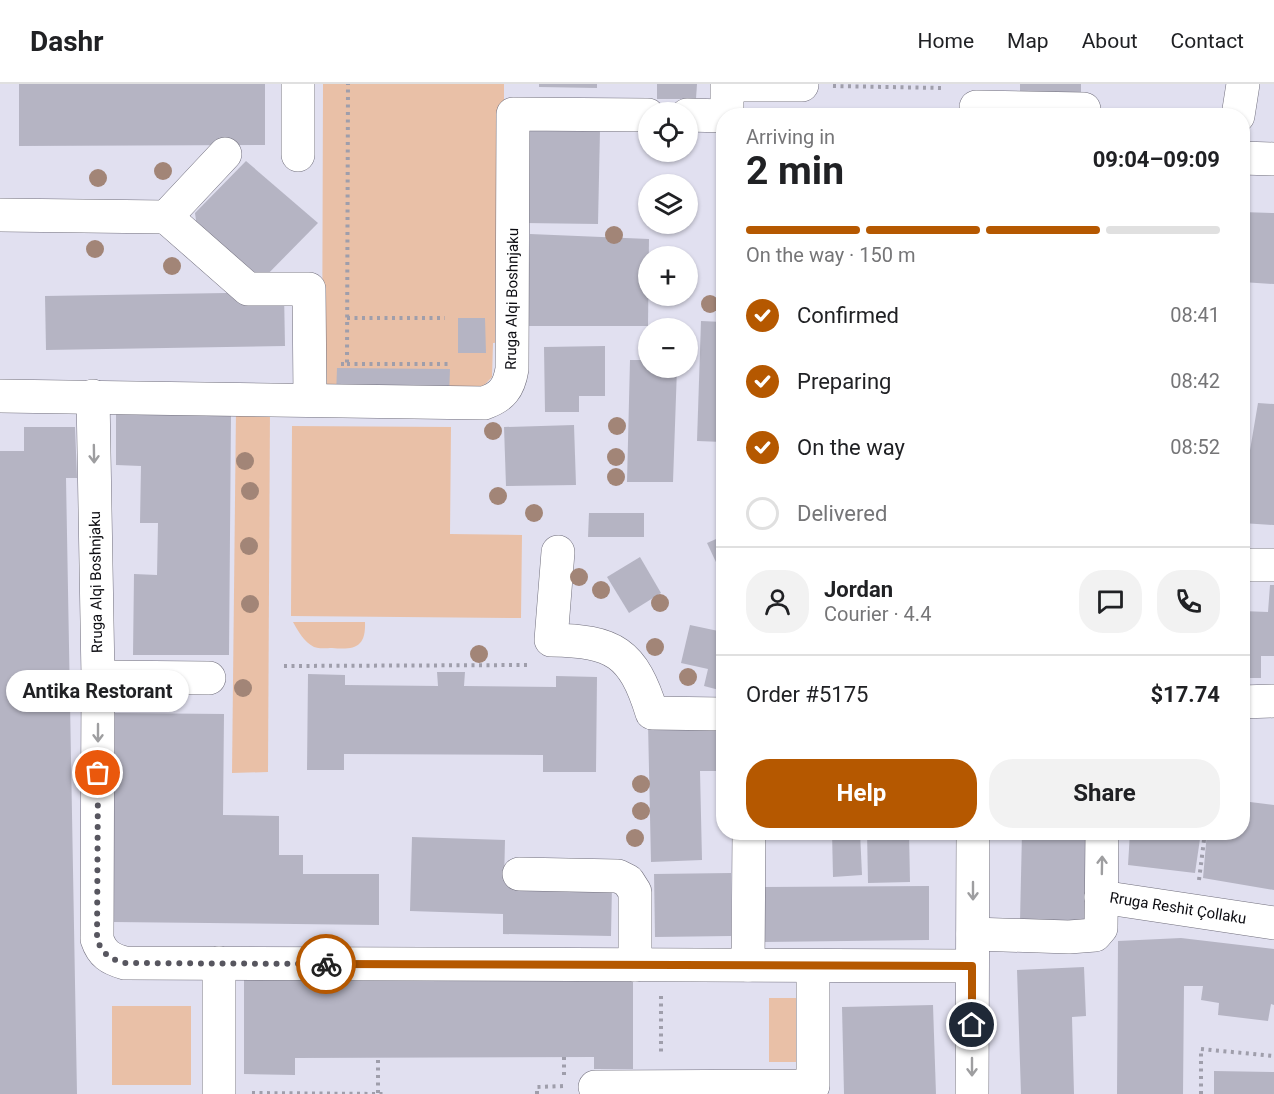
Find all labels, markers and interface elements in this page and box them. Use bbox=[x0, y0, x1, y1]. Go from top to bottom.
text: Dashr bbox=[30, 25, 104, 58]
text: Home bbox=[918, 29, 974, 53]
text: Map bbox=[1007, 29, 1049, 53]
text: About bbox=[1082, 29, 1138, 53]
text: Contact bbox=[1171, 29, 1244, 53]
map controls bbox=[638, 102, 698, 378]
button: locate bbox=[638, 102, 698, 162]
text: Arriving in bbox=[746, 125, 835, 149]
text: 09:04–09:09 bbox=[1093, 147, 1220, 172]
text: 2 min bbox=[746, 148, 844, 194]
button: layers bbox=[638, 174, 698, 234]
street label: Rruga Alqi Boshnjaku bbox=[502, 228, 522, 370]
text: On the way · 150 m bbox=[746, 243, 915, 267]
button: + bbox=[638, 246, 698, 306]
icon: check bbox=[746, 299, 779, 332]
text: Confirmed bbox=[797, 303, 899, 328]
text: 08:41 bbox=[1170, 303, 1220, 327]
button: − bbox=[638, 318, 698, 378]
icon: check bbox=[746, 365, 779, 398]
text: Preparing bbox=[797, 369, 891, 394]
text: 08:42 bbox=[1170, 369, 1220, 393]
icon: check bbox=[746, 431, 779, 464]
text: On the way bbox=[797, 435, 905, 460]
text: 08:52 bbox=[1170, 435, 1220, 459]
one-way arrow bbox=[88, 444, 100, 464]
text: Delivered bbox=[797, 501, 887, 526]
street label: Rruga Alqi Boshnjaku bbox=[86, 511, 106, 653]
button: person bbox=[746, 570, 809, 633]
button: chat bbox=[1079, 570, 1142, 633]
button: phone bbox=[1157, 570, 1220, 633]
text: Jordan bbox=[824, 577, 893, 602]
text: Courier · 4.4 bbox=[824, 602, 931, 626]
callout: Antika Restorant bbox=[6, 671, 190, 713]
text: Antika Restorant bbox=[22, 679, 173, 703]
text: Order #5175 bbox=[746, 682, 868, 707]
text: $17.74 bbox=[1151, 682, 1220, 707]
one-way arrow bbox=[92, 723, 104, 743]
pin bbox=[72, 747, 123, 798]
icon: bag bbox=[81, 756, 114, 789]
button: Help bbox=[746, 759, 977, 828]
button: Share bbox=[989, 759, 1220, 828]
one-way arrow bbox=[1096, 855, 1108, 875]
one-way arrow bbox=[967, 880, 979, 900]
street label: Rruga Reshit Çollaku bbox=[1108, 888, 1248, 928]
courier bbox=[296, 934, 356, 994]
icon: bike bbox=[310, 948, 343, 981]
pin bbox=[946, 999, 997, 1050]
icon: home bbox=[955, 1008, 988, 1041]
one-way arrow bbox=[966, 1056, 978, 1076]

